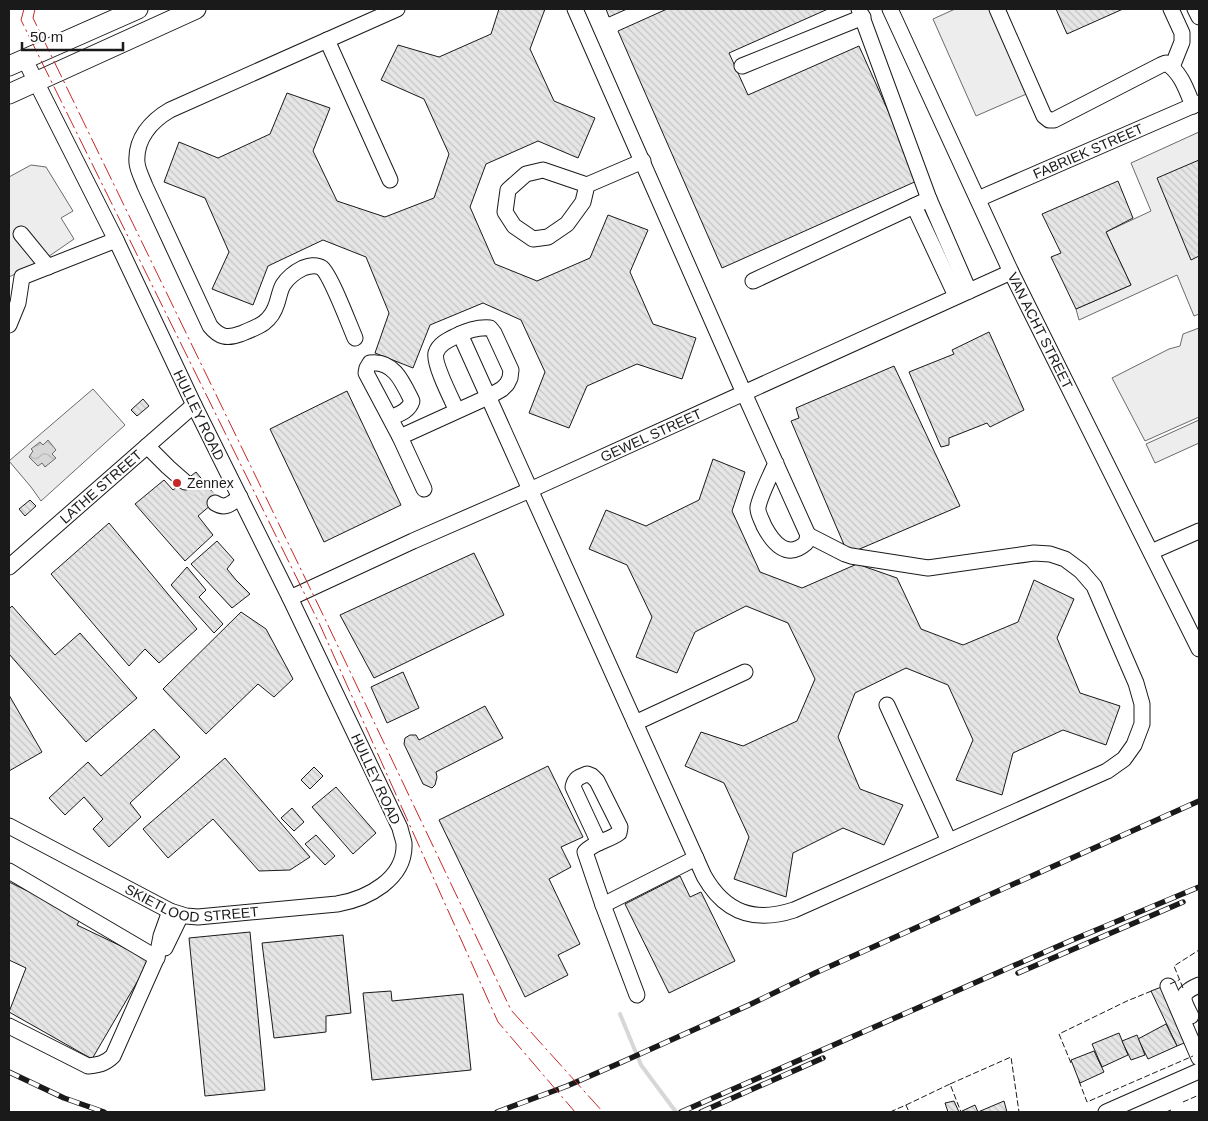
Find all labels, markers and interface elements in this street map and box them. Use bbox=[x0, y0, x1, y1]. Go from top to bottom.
scale bar bbox=[22, 20, 124, 52]
text: 50 m bbox=[30, 28, 63, 45]
street label: FABRIEK STREET bbox=[1031, 120, 1146, 182]
street label: VAN ACHT STREET bbox=[1005, 270, 1076, 392]
street label: HULLEY ROAD bbox=[170, 367, 228, 463]
street label: GEWEL STREET bbox=[598, 405, 704, 465]
street label: LATHE STREET bbox=[57, 446, 145, 527]
place label: Zennex bbox=[187, 475, 234, 491]
marker: Zennex bbox=[171, 477, 183, 489]
street label: HULLEY ROAD bbox=[348, 731, 404, 827]
street label: SKIETLOOD STREET bbox=[122, 881, 260, 925]

